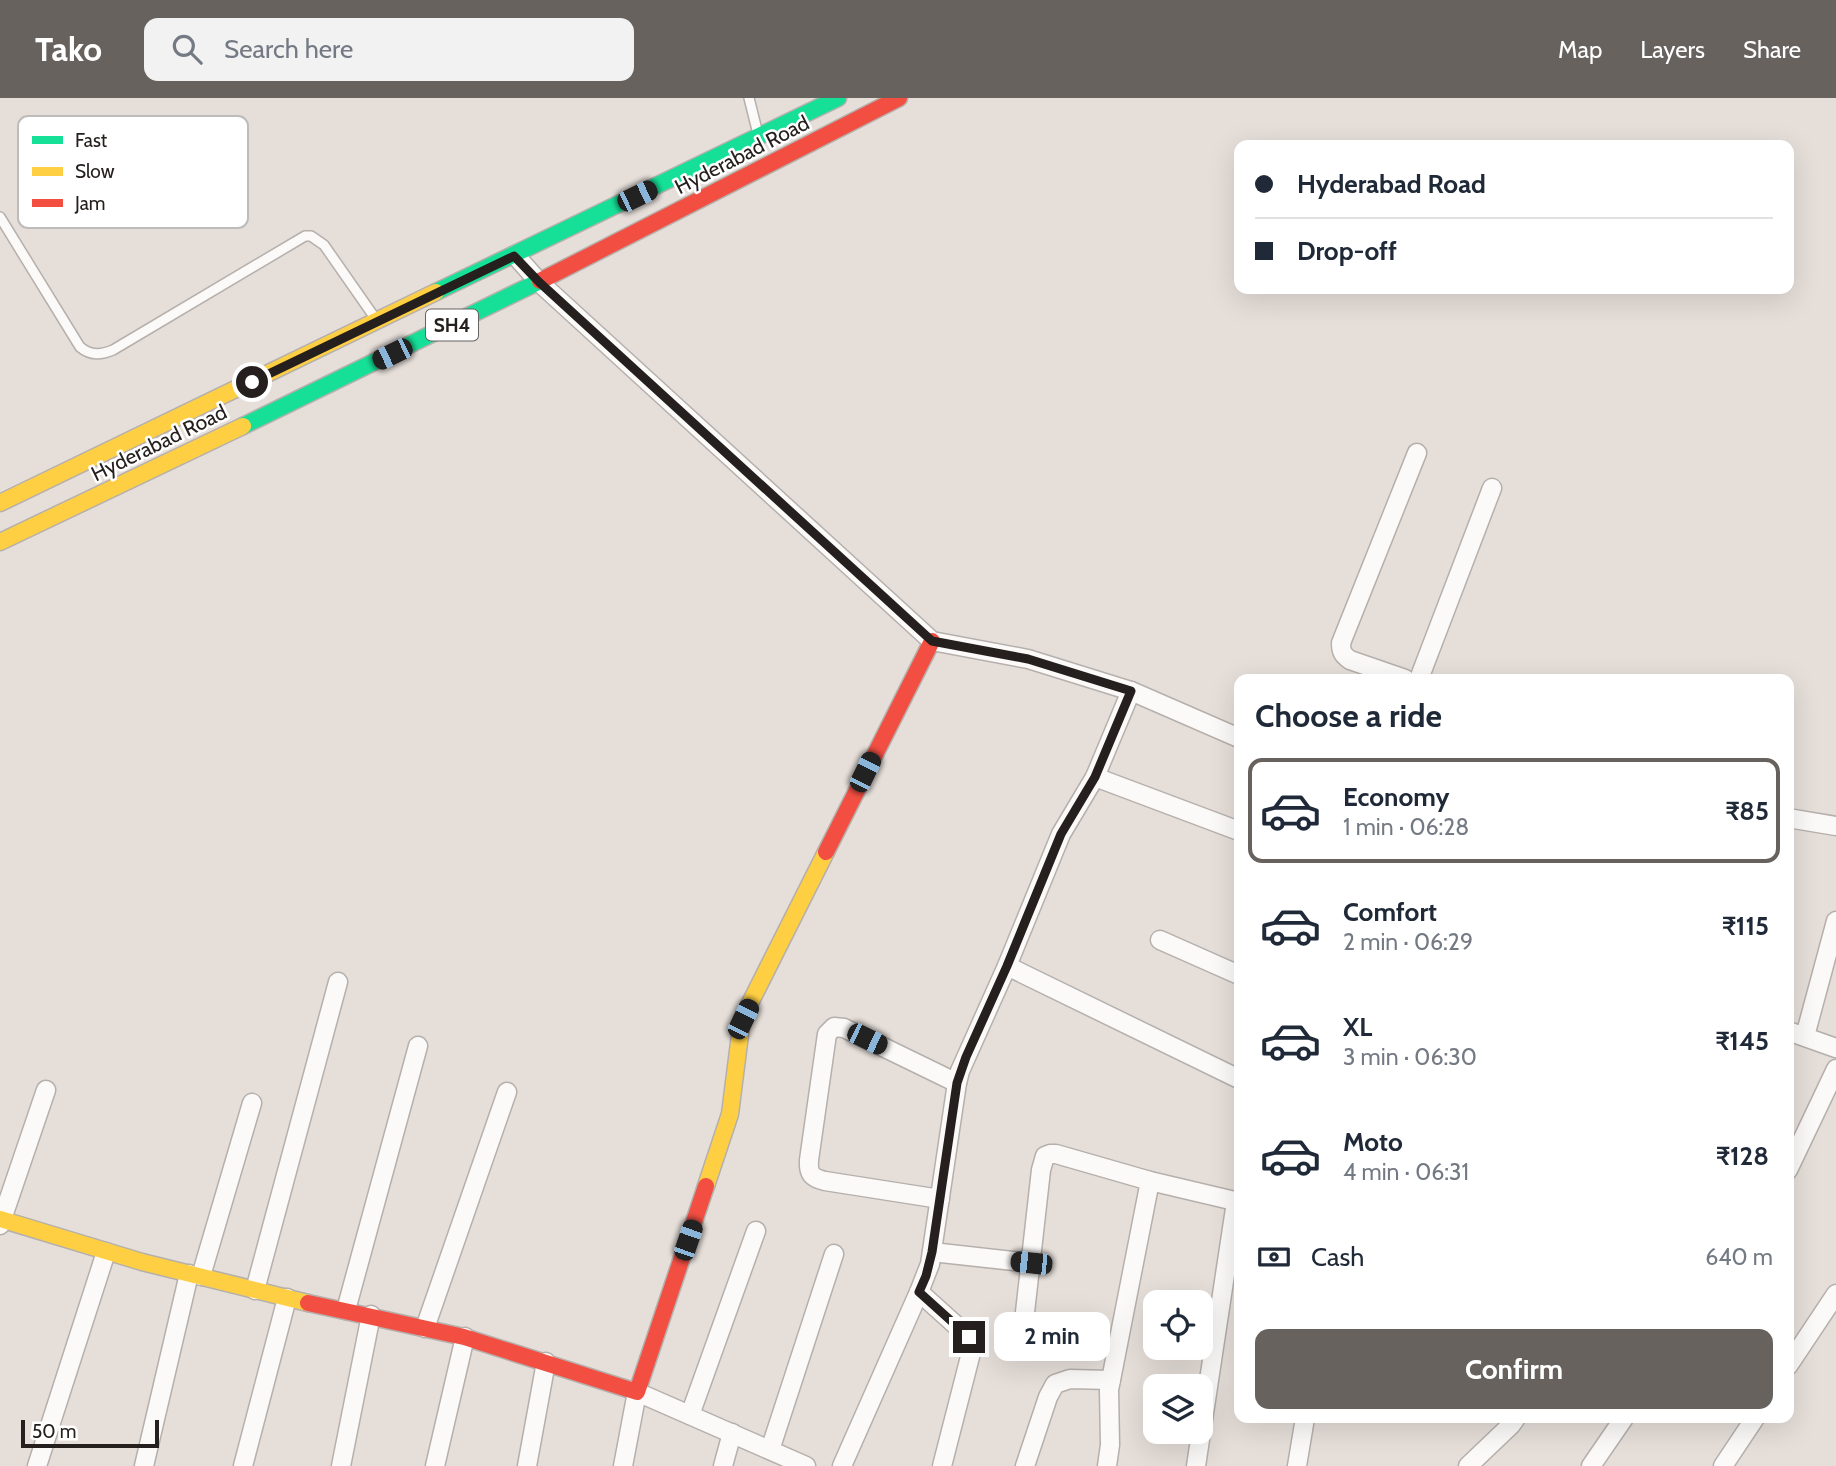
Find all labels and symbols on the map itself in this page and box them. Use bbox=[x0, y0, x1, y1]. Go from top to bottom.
street label: Hyderabad Road bbox=[670, 110, 813, 199]
legend bbox=[18, 116, 248, 228]
text: Fast bbox=[75, 129, 108, 152]
text: Slow bbox=[75, 160, 115, 183]
car bbox=[614, 177, 661, 215]
text: Jam bbox=[74, 192, 105, 215]
road number: SH4 bbox=[426, 310, 478, 341]
car bbox=[369, 335, 416, 373]
route start bbox=[236, 366, 268, 398]
street label: Hyderabad Road bbox=[87, 399, 231, 486]
car bbox=[847, 749, 884, 795]
car bbox=[725, 996, 762, 1042]
car bbox=[844, 1020, 891, 1058]
car bbox=[672, 1217, 705, 1263]
car bbox=[1010, 1250, 1053, 1276]
callout: 2 min bbox=[993, 1312, 1109, 1362]
route end bbox=[953, 1321, 985, 1353]
scale bar bbox=[21, 1417, 159, 1449]

